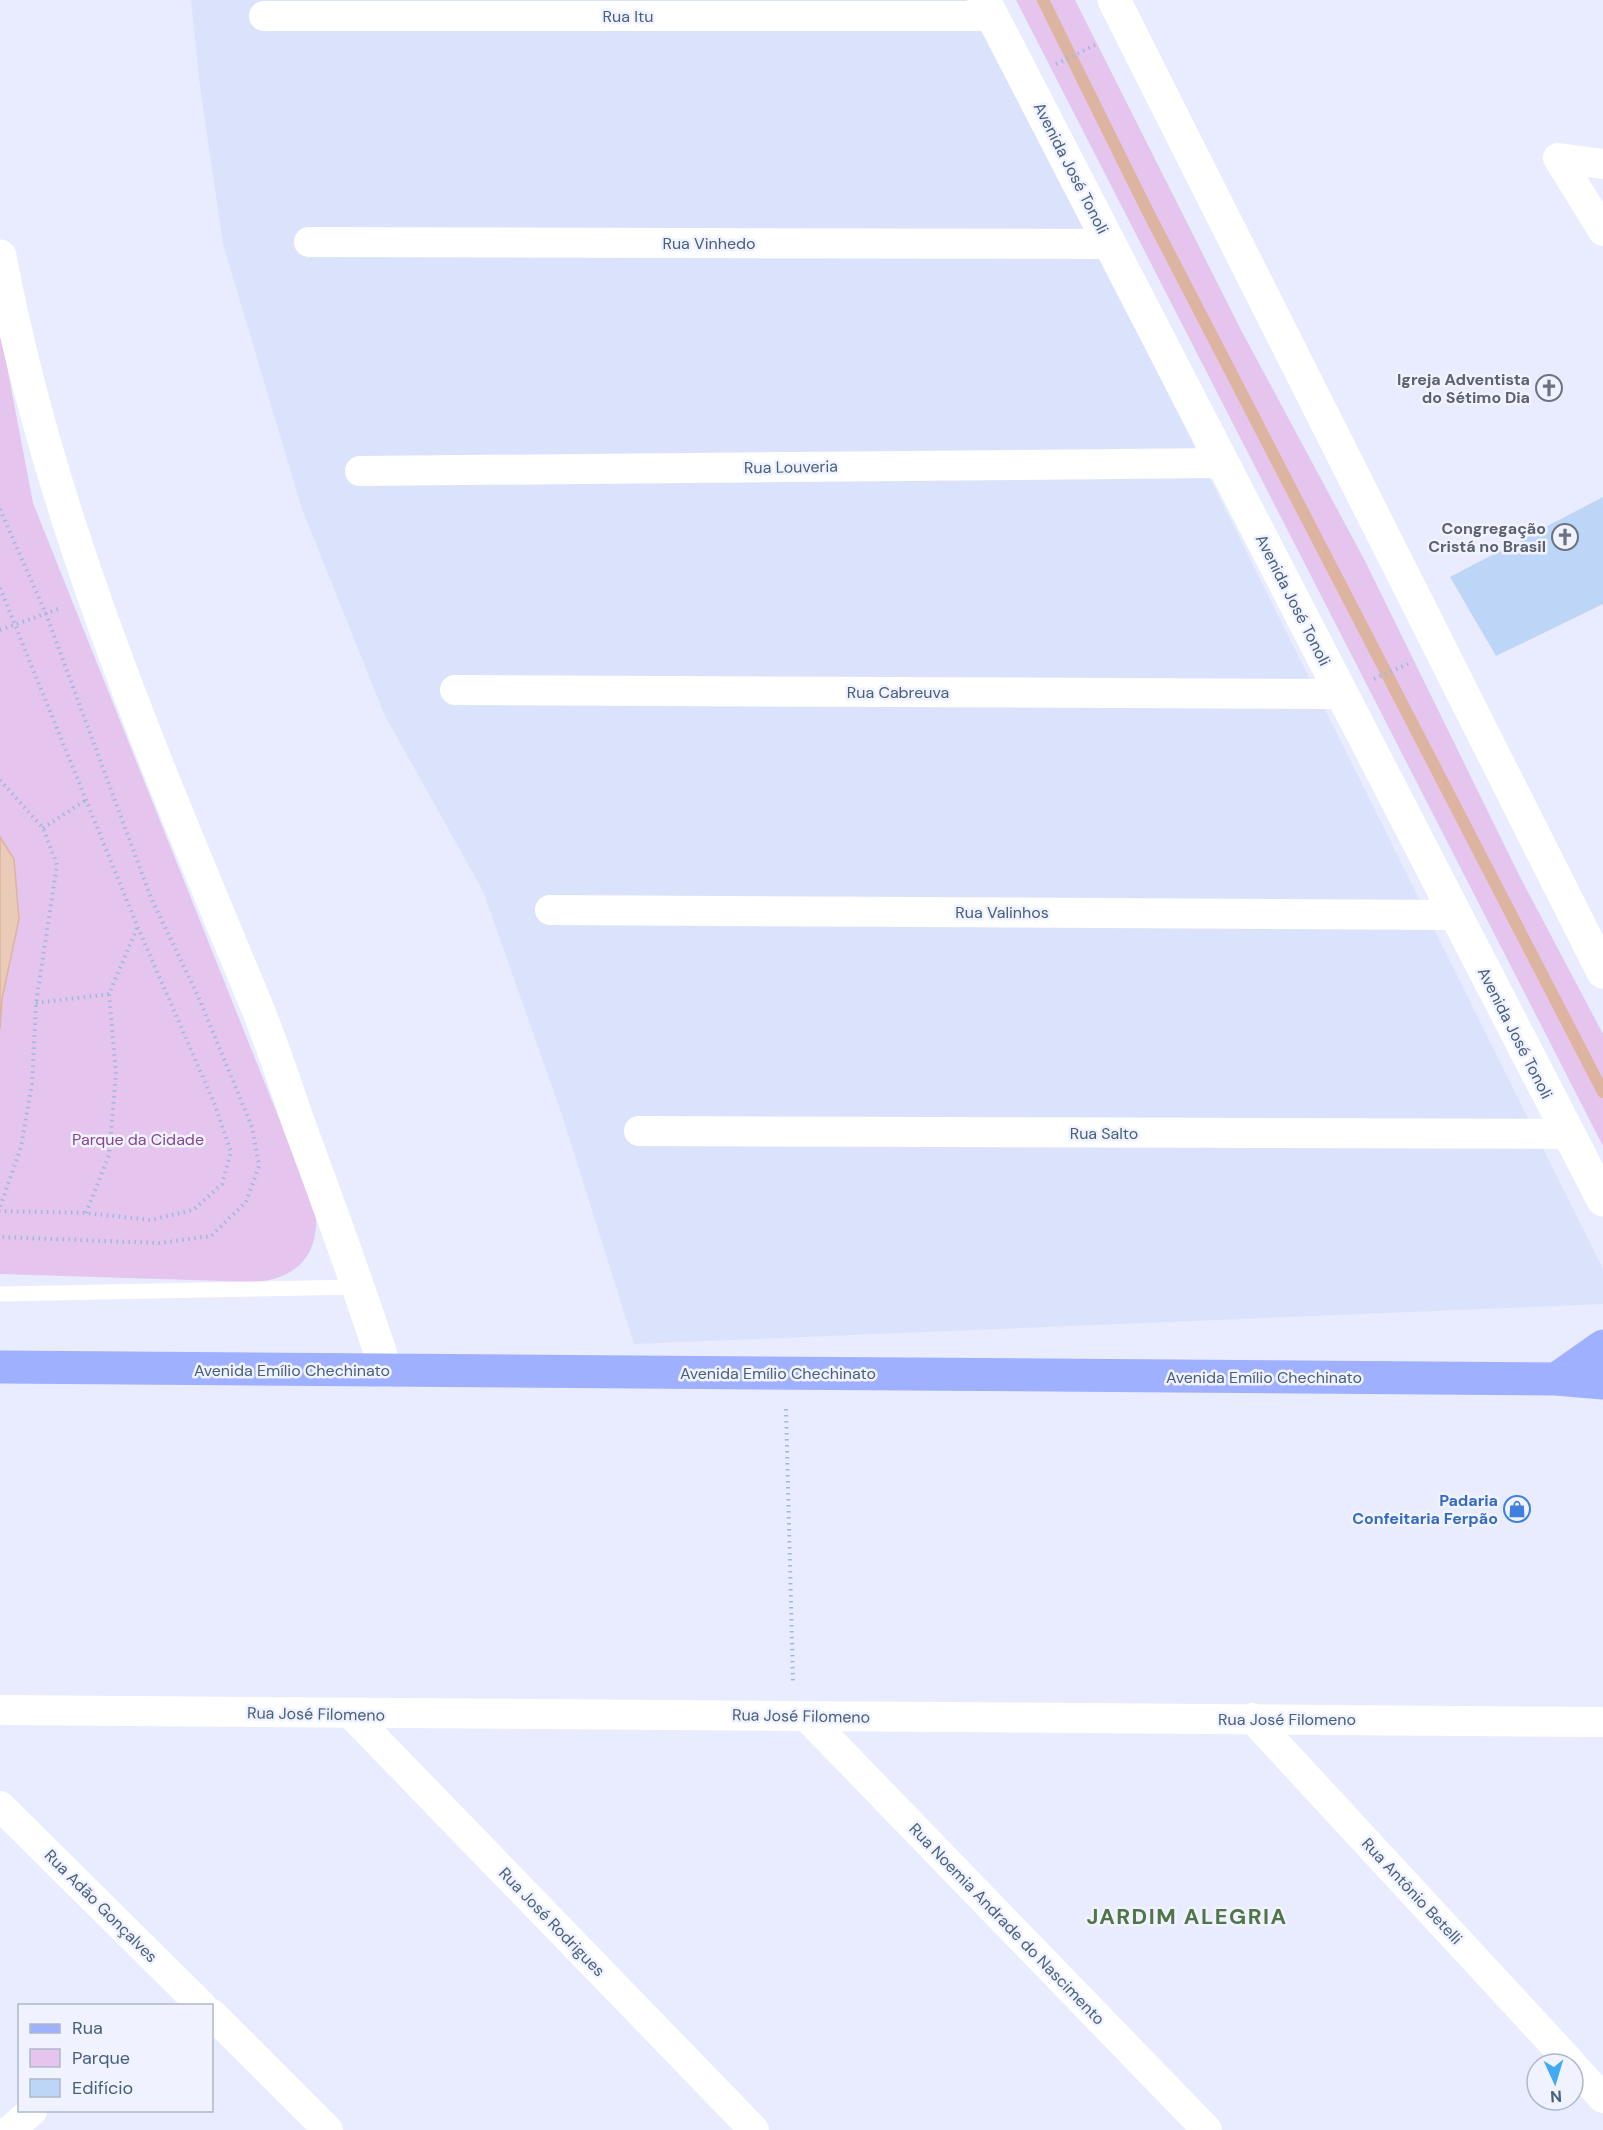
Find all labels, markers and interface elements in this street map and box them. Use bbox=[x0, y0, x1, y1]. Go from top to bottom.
street label: Rua Itu bbox=[603, 6, 653, 27]
street label: Avenida José Tonoli bbox=[1029, 99, 1113, 237]
street label: Rua Vinhedo bbox=[662, 233, 756, 254]
place label: Igreja Adventista do Sétimo Dia bbox=[1397, 369, 1530, 408]
church icon: Igreja Adventista do Sétimo Dia bbox=[1534, 373, 1564, 403]
street label: Rua Louveria bbox=[744, 456, 838, 478]
place label: Congregação Cristá no Brasil bbox=[1428, 518, 1546, 557]
church icon: Congregação Cristá no Brasil bbox=[1550, 522, 1580, 552]
street label: Avenida José Tonoli bbox=[1251, 531, 1335, 669]
street label: Rua Cabreuva bbox=[847, 682, 949, 703]
street label: Rua Valinhos bbox=[955, 902, 1049, 923]
street label: Avenida José Tonoli bbox=[1473, 964, 1557, 1102]
street label: Rua Salto bbox=[1070, 1123, 1138, 1144]
park label: Parque da Cidade bbox=[72, 1129, 204, 1150]
street label: Avenida Emílio Chechinato bbox=[194, 1360, 390, 1381]
street label: Avenida Emílio Chechinato bbox=[680, 1363, 876, 1384]
street label: Avenida Emílio Chechinato bbox=[1166, 1367, 1362, 1388]
place label: Padaria Confeitaria Ferpão bbox=[1352, 1490, 1498, 1529]
shop icon: Padaria Confeitaria Ferpão bbox=[1502, 1494, 1532, 1524]
street label: Rua José Filomeno bbox=[247, 1702, 385, 1726]
street label: Rua José Filomeno bbox=[732, 1704, 870, 1728]
street label: Rua José Filomeno bbox=[1218, 1709, 1356, 1730]
street label: Rua Noemia Andrade do Nascimento bbox=[905, 1819, 1109, 2029]
street label: Rua Antônio Betelli bbox=[1357, 1833, 1467, 1949]
street label: Rua Adão Gonçalves bbox=[40, 1845, 162, 1967]
street label: Rua José Rodrigues bbox=[494, 1863, 610, 1981]
district label: JARDIM ALEGRIA bbox=[1086, 1902, 1288, 1931]
legend bbox=[18, 2004, 213, 2112]
text: Rua bbox=[72, 2016, 103, 2040]
text: Parque bbox=[72, 2046, 130, 2070]
north arrow bbox=[1525, 2052, 1585, 2112]
text: Edifício bbox=[72, 2076, 133, 2100]
text: N bbox=[1549, 2086, 1563, 2107]

